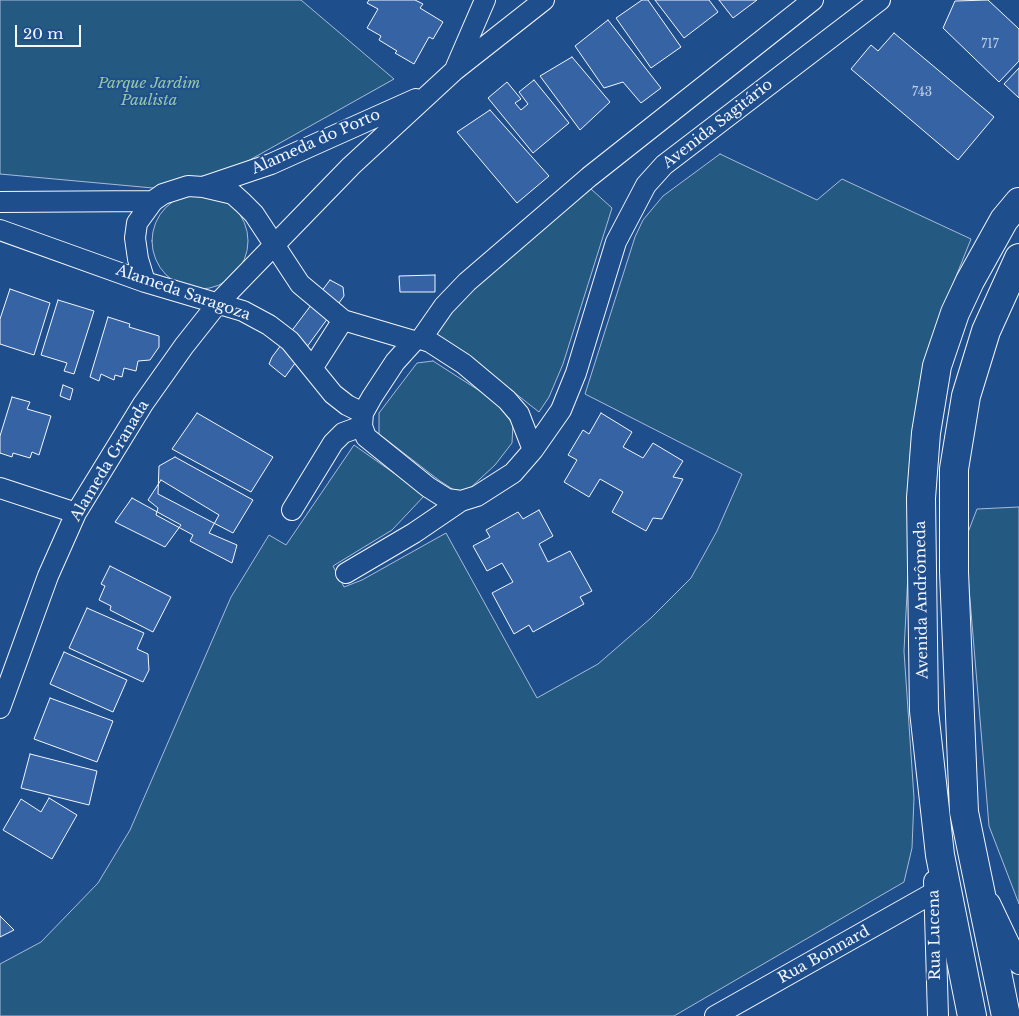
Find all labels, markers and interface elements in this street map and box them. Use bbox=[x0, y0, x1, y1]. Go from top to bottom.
scale bar bbox=[18, 15, 84, 47]
text: 20 m bbox=[23, 24, 63, 43]
house number: 717 bbox=[981, 38, 999, 52]
park label: Parque Jardim Paulista bbox=[98, 75, 200, 110]
street label: Avenida Sagitário bbox=[659, 76, 777, 172]
house number: 743 bbox=[912, 86, 932, 100]
street label: Alameda do Porto bbox=[249, 106, 383, 178]
street label: Alameda Saragoza bbox=[113, 262, 253, 324]
street label: Alameda Granada bbox=[67, 397, 153, 525]
street label: Avenida Andrômeda bbox=[912, 521, 932, 679]
street label: Rua Lucena bbox=[925, 889, 945, 981]
street label: Rua Bonnard bbox=[775, 922, 873, 988]

